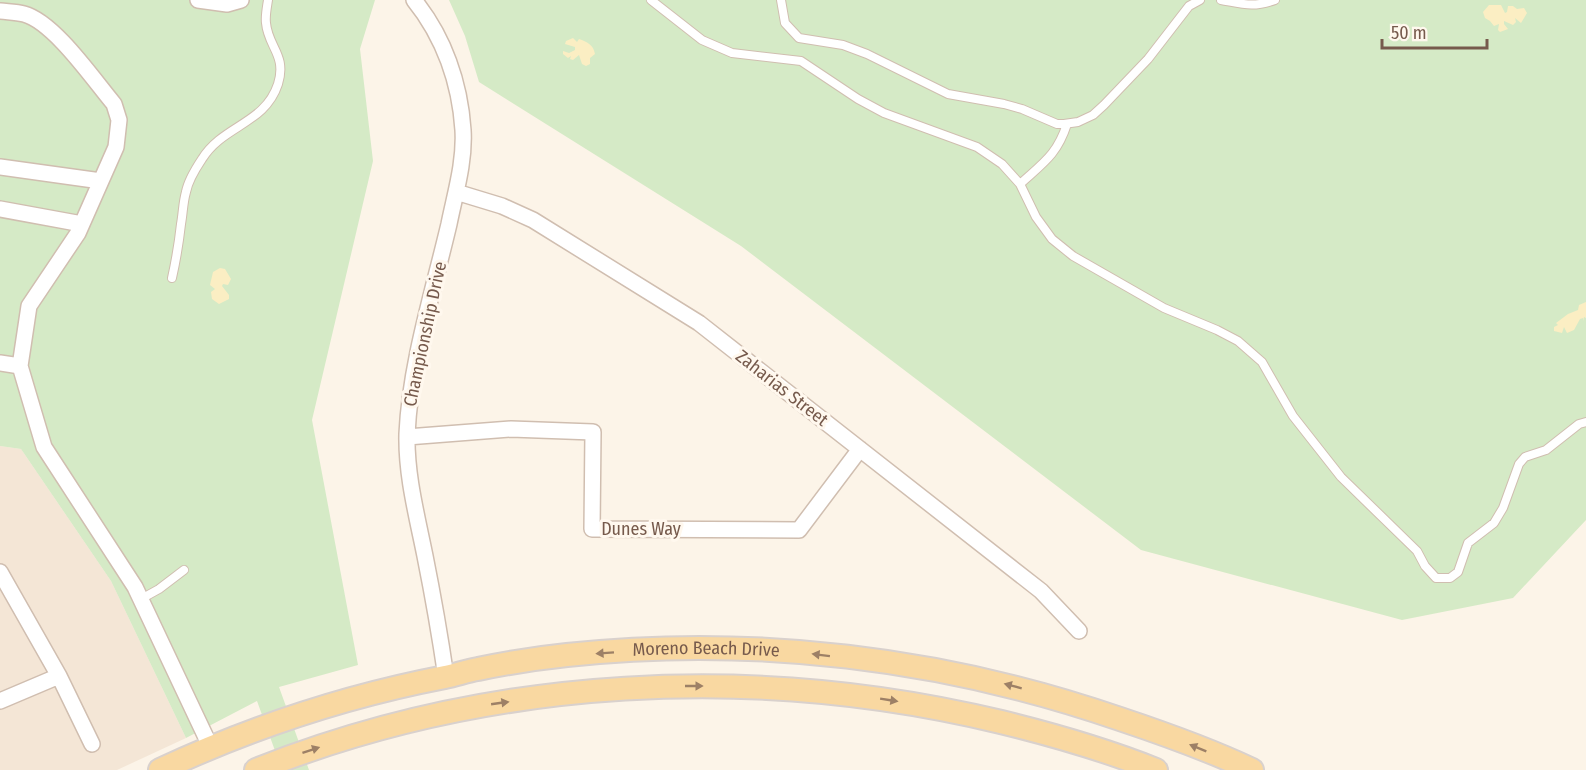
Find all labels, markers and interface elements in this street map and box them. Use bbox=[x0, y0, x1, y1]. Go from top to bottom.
scale bar bbox=[1382, 12, 1487, 50]
text: 50 m bbox=[1391, 22, 1427, 44]
street label: Championship Drive bbox=[399, 259, 451, 409]
street label: Zaharias Street bbox=[731, 345, 833, 431]
street label: Dunes Way bbox=[601, 518, 681, 540]
street label: Moreno Beach Drive bbox=[632, 637, 780, 662]
one-way arrow bbox=[596, 648, 615, 657]
one-way arrow bbox=[812, 650, 831, 659]
one-way arrow bbox=[685, 681, 704, 691]
one-way arrow bbox=[1004, 681, 1022, 691]
one-way arrow bbox=[879, 695, 898, 704]
one-way arrow bbox=[491, 699, 510, 708]
one-way arrow bbox=[1189, 743, 1207, 753]
one-way arrow bbox=[302, 744, 320, 754]

